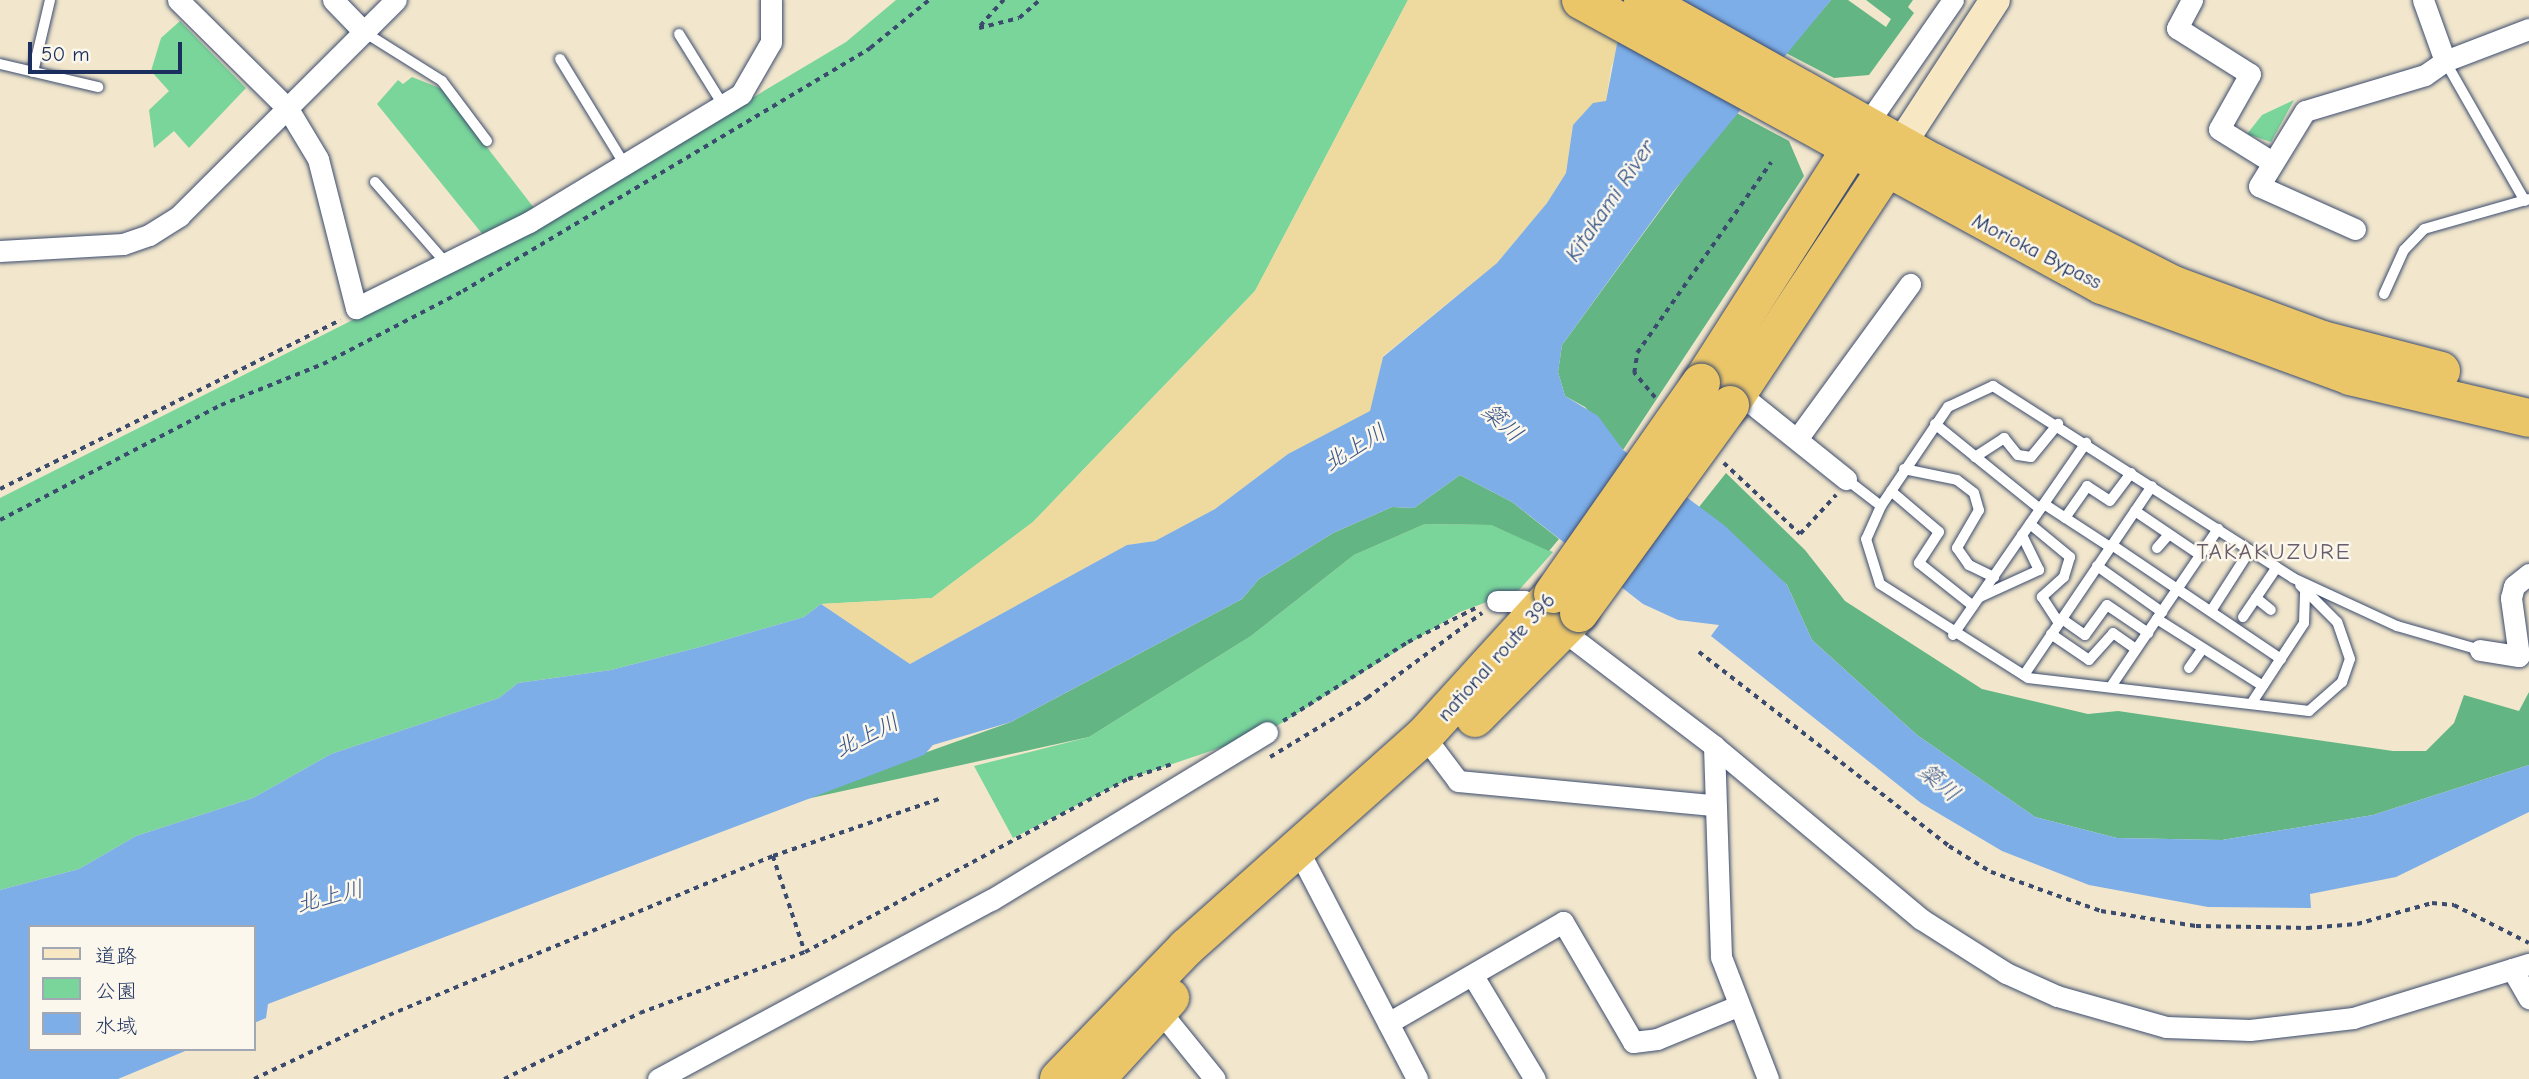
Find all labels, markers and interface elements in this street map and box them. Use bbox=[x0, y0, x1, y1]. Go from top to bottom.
scale bar bbox=[32, 28, 186, 72]
text: 50 m bbox=[41, 42, 90, 66]
water label: Kitakami River bbox=[1559, 135, 1661, 267]
street label: Morioka Bypass bbox=[1968, 207, 2106, 295]
water label: 簗川 bbox=[1476, 397, 1528, 449]
water label: 北上川 bbox=[1318, 418, 1392, 478]
district label: TAKAKUZURE bbox=[2198, 538, 2350, 566]
street label: national route 396 bbox=[1432, 588, 1560, 726]
water label: 北上川 bbox=[830, 708, 904, 764]
water label: 簗川 bbox=[1913, 758, 1965, 808]
water label: 北上川 bbox=[293, 875, 367, 919]
legend bbox=[28, 925, 256, 1051]
text: 道路 bbox=[95, 944, 137, 968]
text: 公園 bbox=[95, 979, 137, 1003]
text: 水域 bbox=[95, 1014, 137, 1038]

